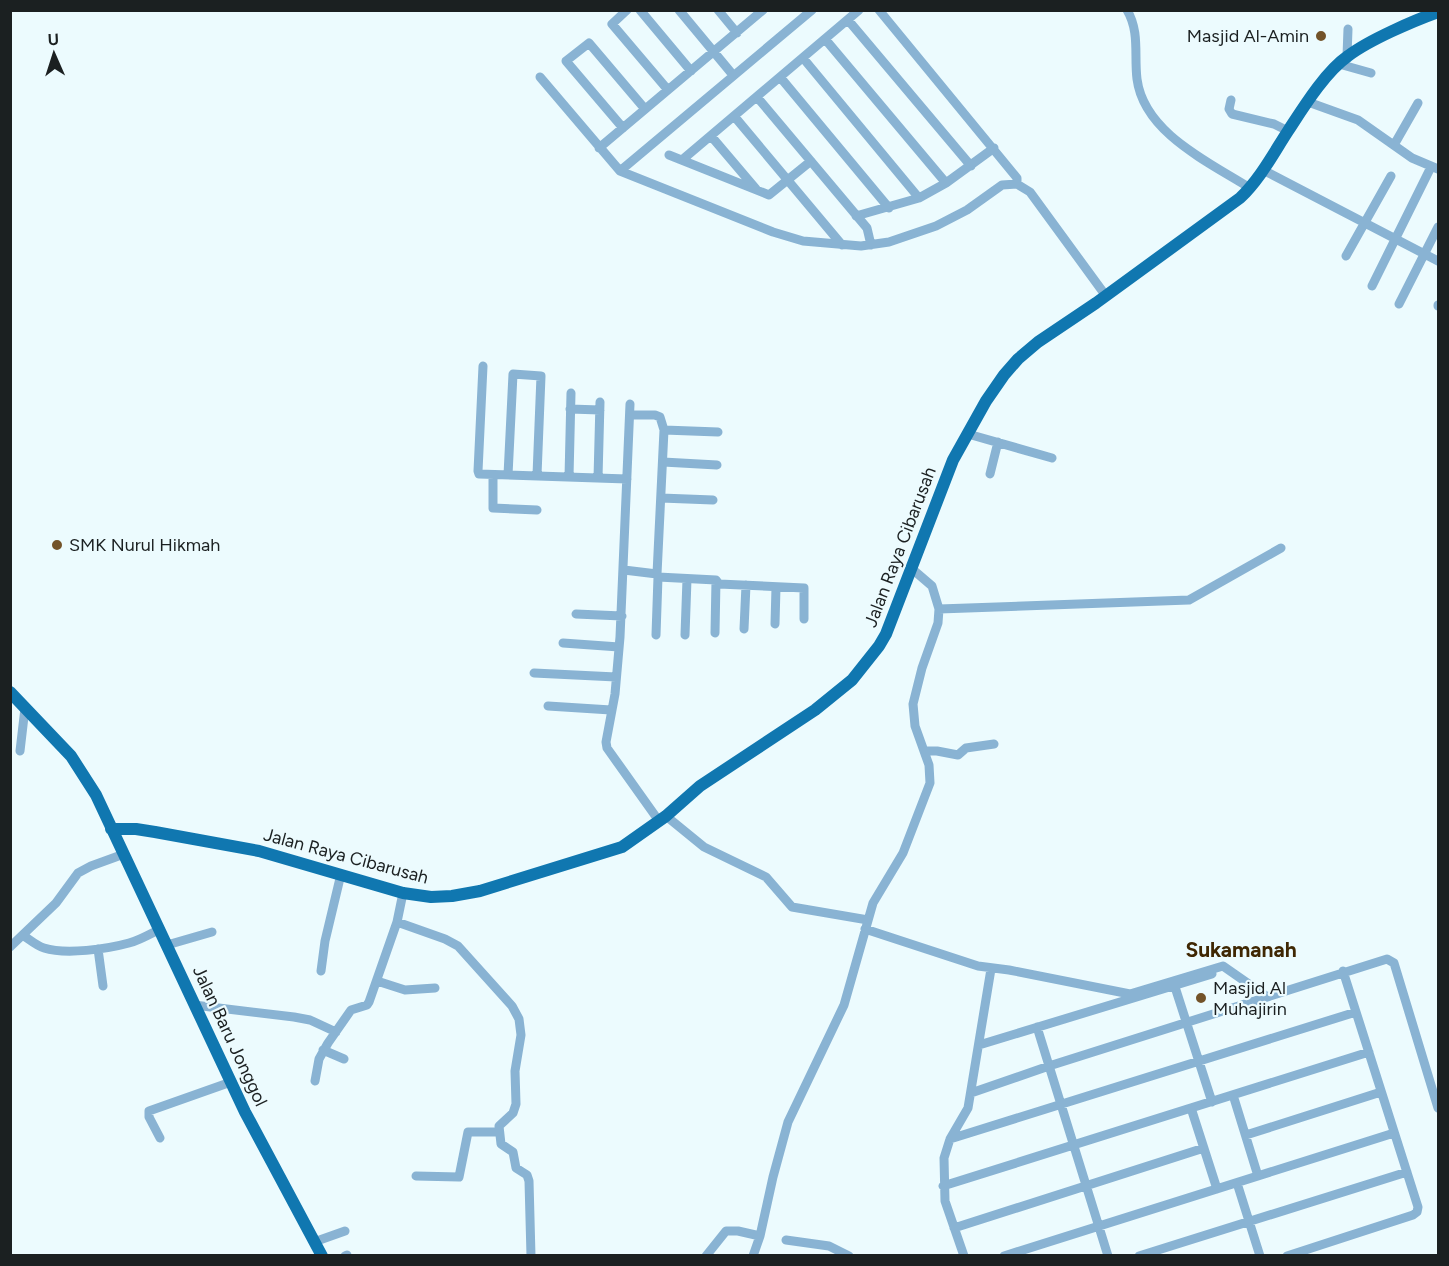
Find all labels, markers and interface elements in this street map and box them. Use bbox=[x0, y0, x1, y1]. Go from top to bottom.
north arrow bbox=[24, 24, 84, 84]
place label: Masjid Al-Amin bbox=[1187, 25, 1309, 47]
marker: Masjid Al-Amin bbox=[1314, 29, 1328, 43]
text: U bbox=[47, 30, 59, 49]
street label: Jalan Raya Cibarusah bbox=[859, 464, 941, 630]
place label: SMK Nurul Hikmah bbox=[69, 534, 220, 556]
marker: SMK Nurul Hikmah bbox=[50, 538, 64, 552]
street label: Jalan Raya Cibarusah bbox=[261, 823, 431, 889]
district label: Sukamanah bbox=[1185, 937, 1297, 962]
street label: Jalan Baru Jonggol bbox=[188, 962, 272, 1110]
place label: Masjid Al Muhajirin bbox=[1213, 977, 1287, 1020]
marker: Masjid Al Muhajirin bbox=[1194, 991, 1208, 1005]

